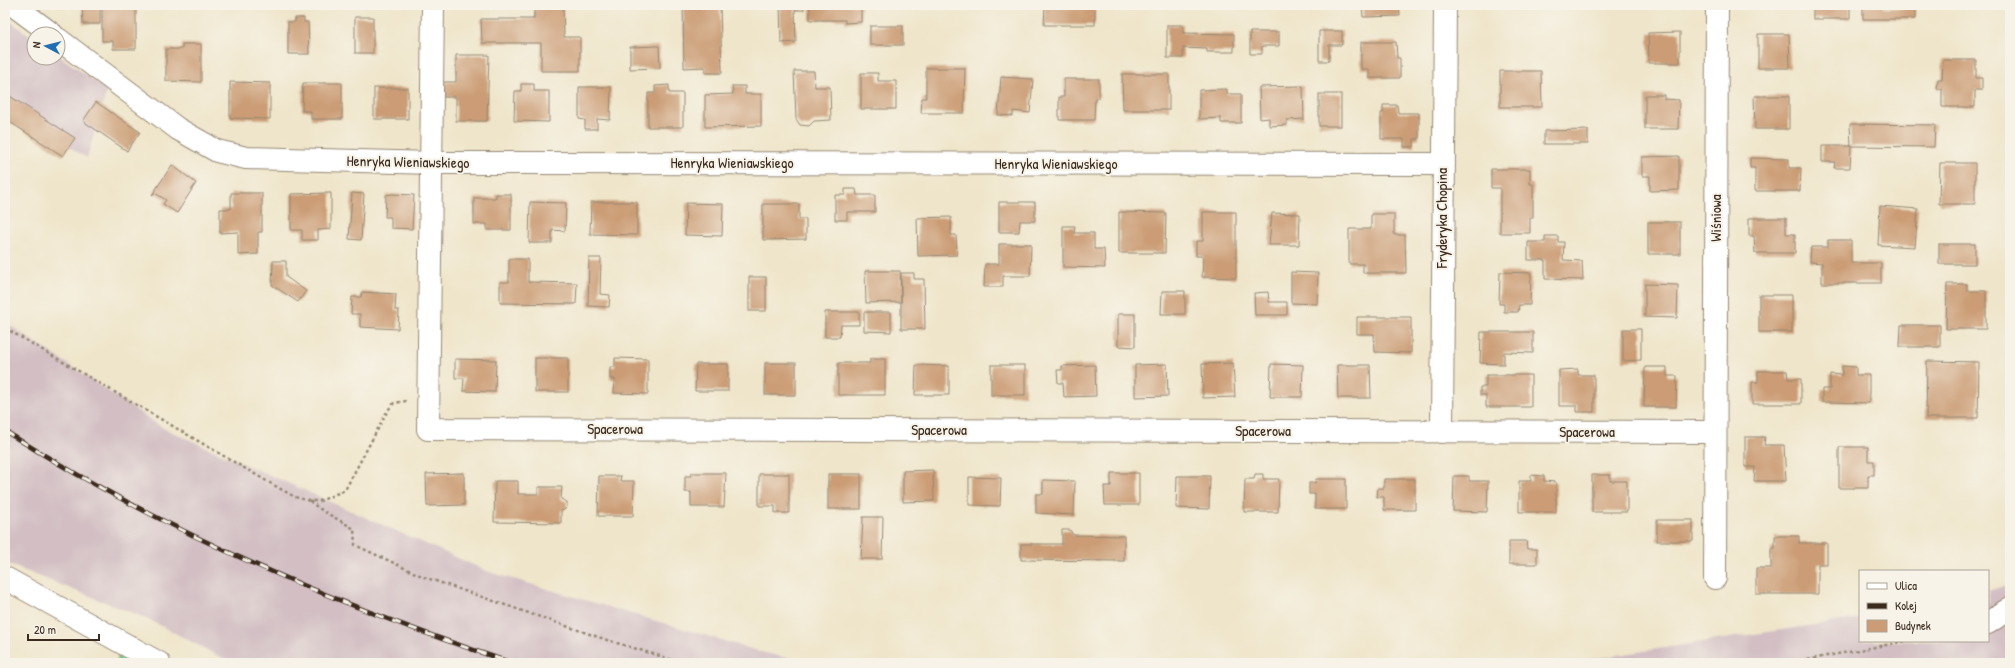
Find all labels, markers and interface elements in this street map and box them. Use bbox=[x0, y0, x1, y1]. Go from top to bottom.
north arrow bbox=[26, 26, 66, 66]
text: N bbox=[29, 41, 43, 49]
street label: Henryka Wieniawskiego bbox=[346, 150, 470, 173]
street label: Henryka Wieniawskiego bbox=[670, 152, 794, 173]
street label: Henryka Wieniawskiego bbox=[994, 153, 1118, 174]
street label: Fryderyka Chopina bbox=[1431, 168, 1452, 269]
street label: Wiśniowa bbox=[1705, 194, 1726, 242]
street label: Spacerowa bbox=[587, 418, 643, 439]
street label: Spacerowa bbox=[911, 419, 967, 440]
street label: Spacerowa bbox=[1235, 420, 1291, 441]
street label: Spacerowa bbox=[1559, 421, 1615, 442]
legend bbox=[1859, 570, 1989, 642]
text: Ulica bbox=[1895, 577, 1917, 594]
text: Kolej bbox=[1895, 597, 1917, 614]
scale bar bbox=[28, 616, 99, 642]
text: Budynek bbox=[1895, 617, 1931, 634]
text: 20 m bbox=[34, 621, 56, 638]

